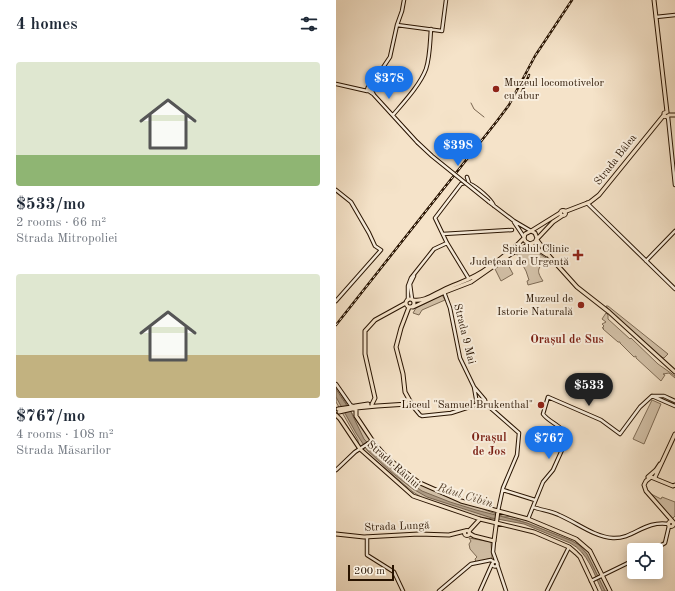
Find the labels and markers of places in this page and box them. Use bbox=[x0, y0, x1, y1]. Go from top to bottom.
pin: $378 bbox=[365, 66, 413, 100]
place label: Muzeul locomotivelor cu abur bbox=[504, 78, 604, 102]
marker: Muzeul locomotivelor cu abur bbox=[491, 84, 501, 94]
pin: $398 bbox=[434, 133, 482, 167]
place label: Spitalul Clinic Județean de Urgentă bbox=[470, 244, 570, 268]
marker: Spitalul Clinic Județean de Urgentă bbox=[572, 249, 584, 261]
place label: Muzeul de Istorie Naturală bbox=[497, 294, 574, 318]
marker: Muzeul de Istorie Naturală bbox=[576, 300, 586, 310]
pin: $533 bbox=[565, 373, 613, 407]
place label: Liceul "Samuel Brukenthal" bbox=[401, 400, 533, 411]
marker: Liceul "Samuel Brukenthal" bbox=[536, 400, 546, 410]
pin: $767 bbox=[525, 426, 573, 460]

